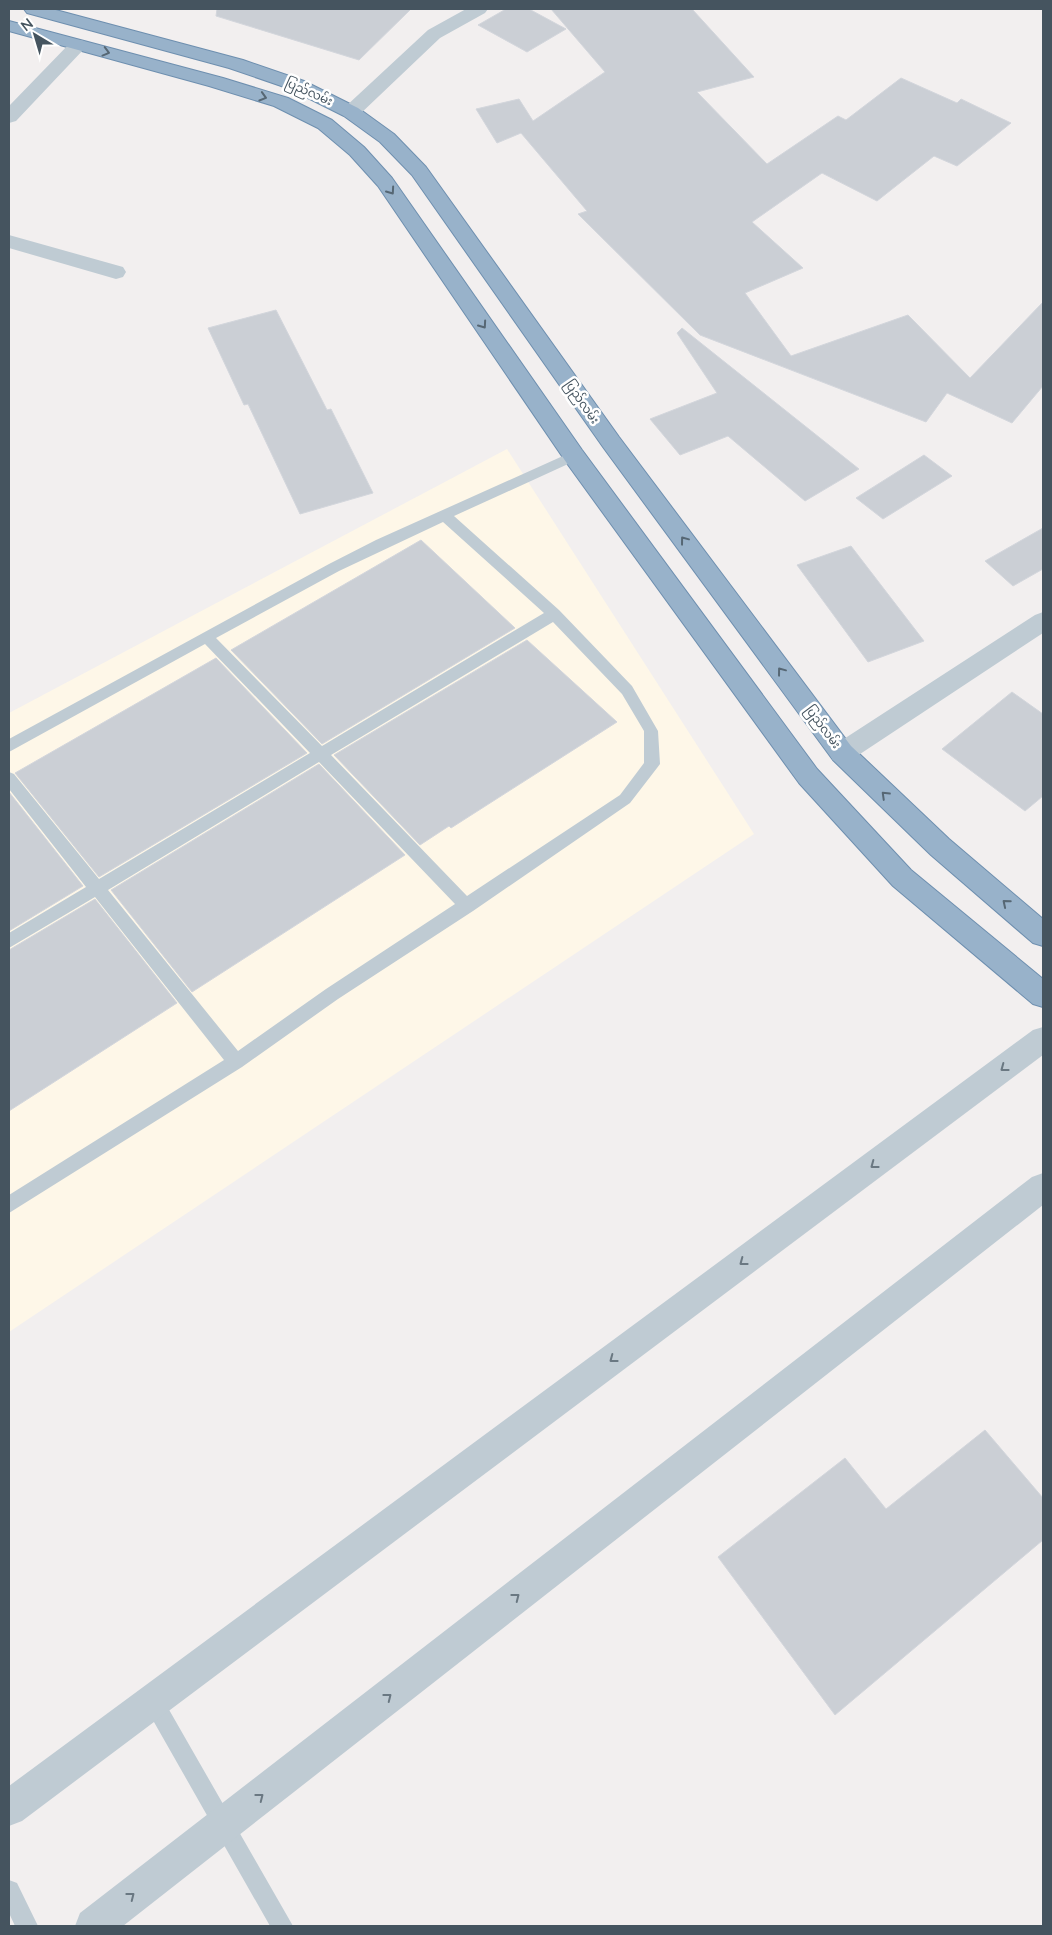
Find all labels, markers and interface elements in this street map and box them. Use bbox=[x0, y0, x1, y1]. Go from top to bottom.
north arrow bbox=[10, 10, 60, 60]
text: N bbox=[17, 14, 36, 34]
one-way arrow bbox=[102, 47, 110, 57]
street label: ပြည်လမ်း bbox=[282, 74, 335, 111]
one-way arrow bbox=[258, 91, 266, 101]
one-way arrow bbox=[385, 185, 394, 195]
one-way arrow bbox=[477, 319, 486, 328]
street label: ပြည်လမ်း bbox=[559, 376, 604, 428]
one-way arrow bbox=[681, 536, 690, 546]
one-way arrow bbox=[778, 667, 787, 677]
street label: ပြည်လမ်း bbox=[800, 702, 845, 753]
one-way arrow bbox=[882, 792, 891, 801]
one-way arrow bbox=[1003, 901, 1012, 909]
one-way arrow bbox=[1000, 1062, 1010, 1071]
one-way arrow bbox=[870, 1159, 880, 1168]
one-way arrow bbox=[739, 1256, 749, 1265]
one-way arrow bbox=[609, 1353, 619, 1362]
one-way arrow bbox=[510, 1595, 519, 1603]
one-way arrow bbox=[382, 1695, 391, 1703]
one-way arrow bbox=[254, 1794, 264, 1803]
one-way arrow bbox=[125, 1894, 134, 1902]

